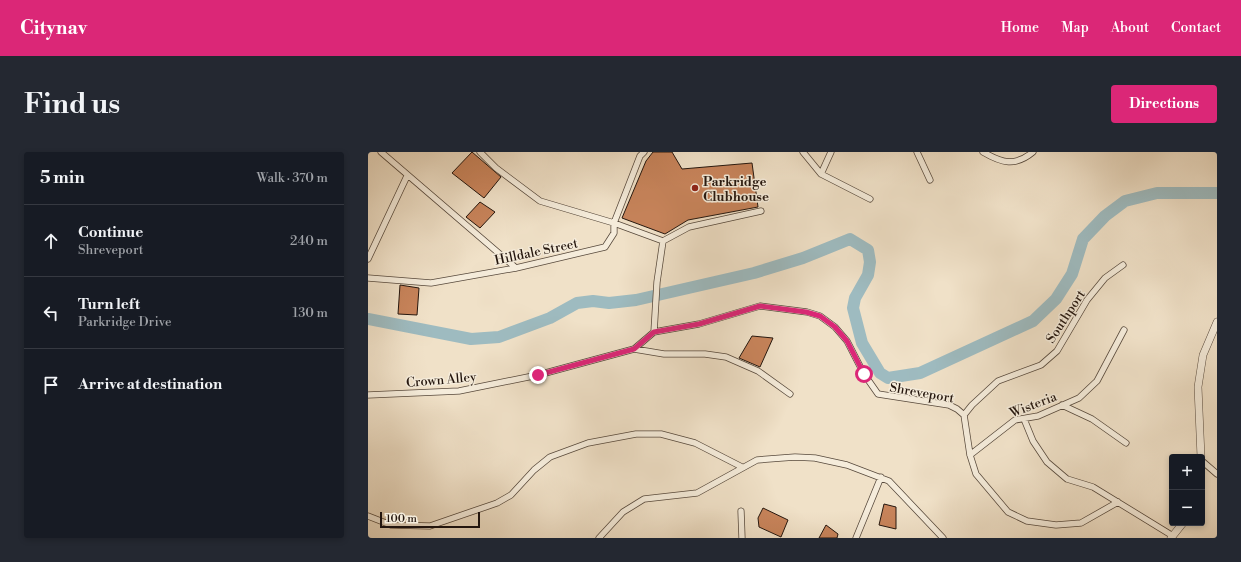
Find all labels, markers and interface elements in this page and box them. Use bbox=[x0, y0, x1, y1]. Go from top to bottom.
text: Citynav bbox=[20, 16, 87, 40]
text: Home bbox=[1001, 19, 1039, 37]
text: Map bbox=[1061, 19, 1089, 37]
text: About bbox=[1111, 19, 1149, 37]
text: Contact bbox=[1171, 19, 1221, 37]
button: Directions bbox=[1111, 85, 1217, 123]
text: Find us bbox=[24, 87, 120, 122]
text: 5 min bbox=[40, 167, 85, 189]
text: Walk · 370 m bbox=[256, 170, 328, 186]
place label: Parkridge Clubhouse bbox=[703, 174, 769, 205]
marker: Parkridge Clubhouse bbox=[690, 183, 700, 193]
text: Continue bbox=[78, 223, 143, 242]
icon: ahead bbox=[40, 230, 62, 252]
text: 240 m bbox=[290, 233, 328, 249]
street label: Hilldale Street bbox=[493, 235, 580, 269]
text: Shreveport bbox=[78, 242, 143, 258]
street label: Southport bbox=[1043, 287, 1089, 346]
text: Turn left bbox=[78, 295, 140, 314]
icon: left bbox=[40, 302, 62, 324]
text: 130 m bbox=[293, 305, 328, 321]
text: Parkridge Drive bbox=[78, 314, 172, 330]
route start bbox=[855, 365, 873, 383]
route end bbox=[529, 366, 547, 384]
street label: Crown Alley bbox=[405, 369, 477, 391]
icon: arrive bbox=[40, 374, 62, 396]
text: Arrive at destination bbox=[78, 375, 222, 394]
street label: Shreveport bbox=[888, 379, 956, 407]
street label: Wisteria bbox=[1007, 388, 1060, 422]
map controls bbox=[1169, 454, 1205, 526]
button: + bbox=[1169, 454, 1205, 490]
button: − bbox=[1169, 490, 1205, 526]
scale bar bbox=[380, 510, 480, 529]
text: 100 m bbox=[386, 512, 417, 526]

